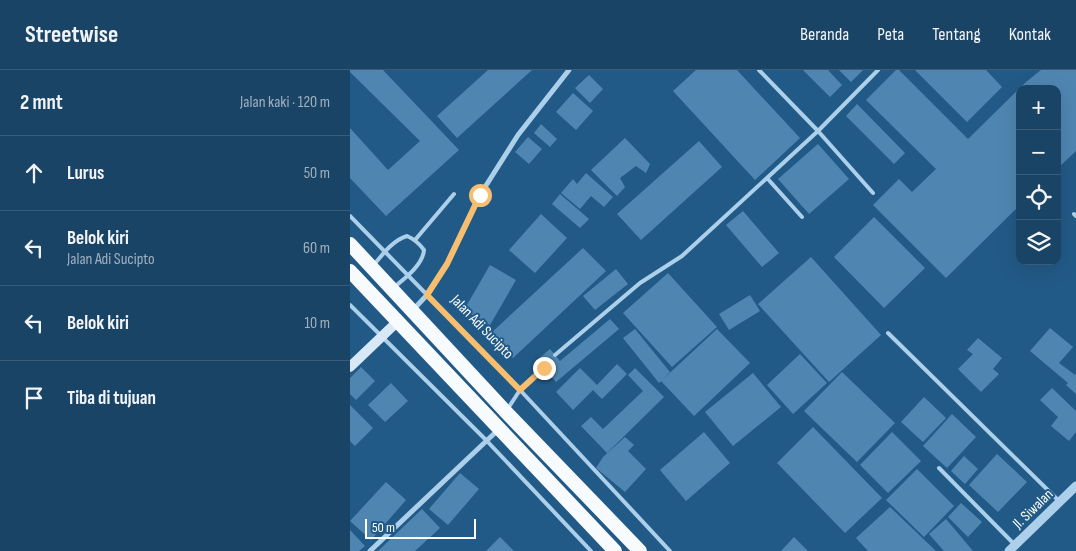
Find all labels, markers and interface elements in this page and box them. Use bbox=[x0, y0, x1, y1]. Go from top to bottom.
text: Streetwise bbox=[25, 20, 118, 49]
text: Beranda bbox=[800, 24, 849, 45]
text: Peta bbox=[877, 24, 904, 45]
text: Tentang bbox=[932, 24, 981, 45]
text: Kontak bbox=[1009, 24, 1051, 45]
map controls bbox=[1016, 85, 1061, 265]
button: + bbox=[1016, 85, 1061, 130]
text: 2 mnt bbox=[20, 90, 63, 115]
text: Jalan kaki · 120 m bbox=[240, 93, 330, 112]
button: − bbox=[1016, 130, 1061, 175]
icon: ahead bbox=[20, 159, 48, 187]
text: Lurus bbox=[67, 162, 104, 185]
text: 50 m bbox=[304, 164, 330, 183]
button: locate bbox=[1016, 175, 1061, 220]
route start bbox=[469, 184, 492, 207]
button: layers bbox=[1016, 220, 1061, 265]
text: Belok kiri bbox=[67, 227, 129, 250]
icon: left bbox=[20, 234, 48, 262]
text: 60 m bbox=[303, 239, 330, 258]
text: Jalan Adi Sucipto bbox=[67, 250, 155, 269]
street label: Jalan Adi Sucipto bbox=[446, 290, 517, 363]
icon: left bbox=[20, 309, 48, 337]
text: Belok kiri bbox=[67, 312, 129, 335]
text: 10 m bbox=[304, 314, 330, 333]
route end bbox=[533, 357, 556, 380]
icon: arrive bbox=[20, 384, 48, 412]
text: Tiba di tujuan bbox=[67, 387, 156, 410]
street label: Jl. Siwalan bbox=[1008, 485, 1057, 534]
scale bar bbox=[365, 516, 476, 539]
text: 50 m bbox=[372, 519, 395, 536]

